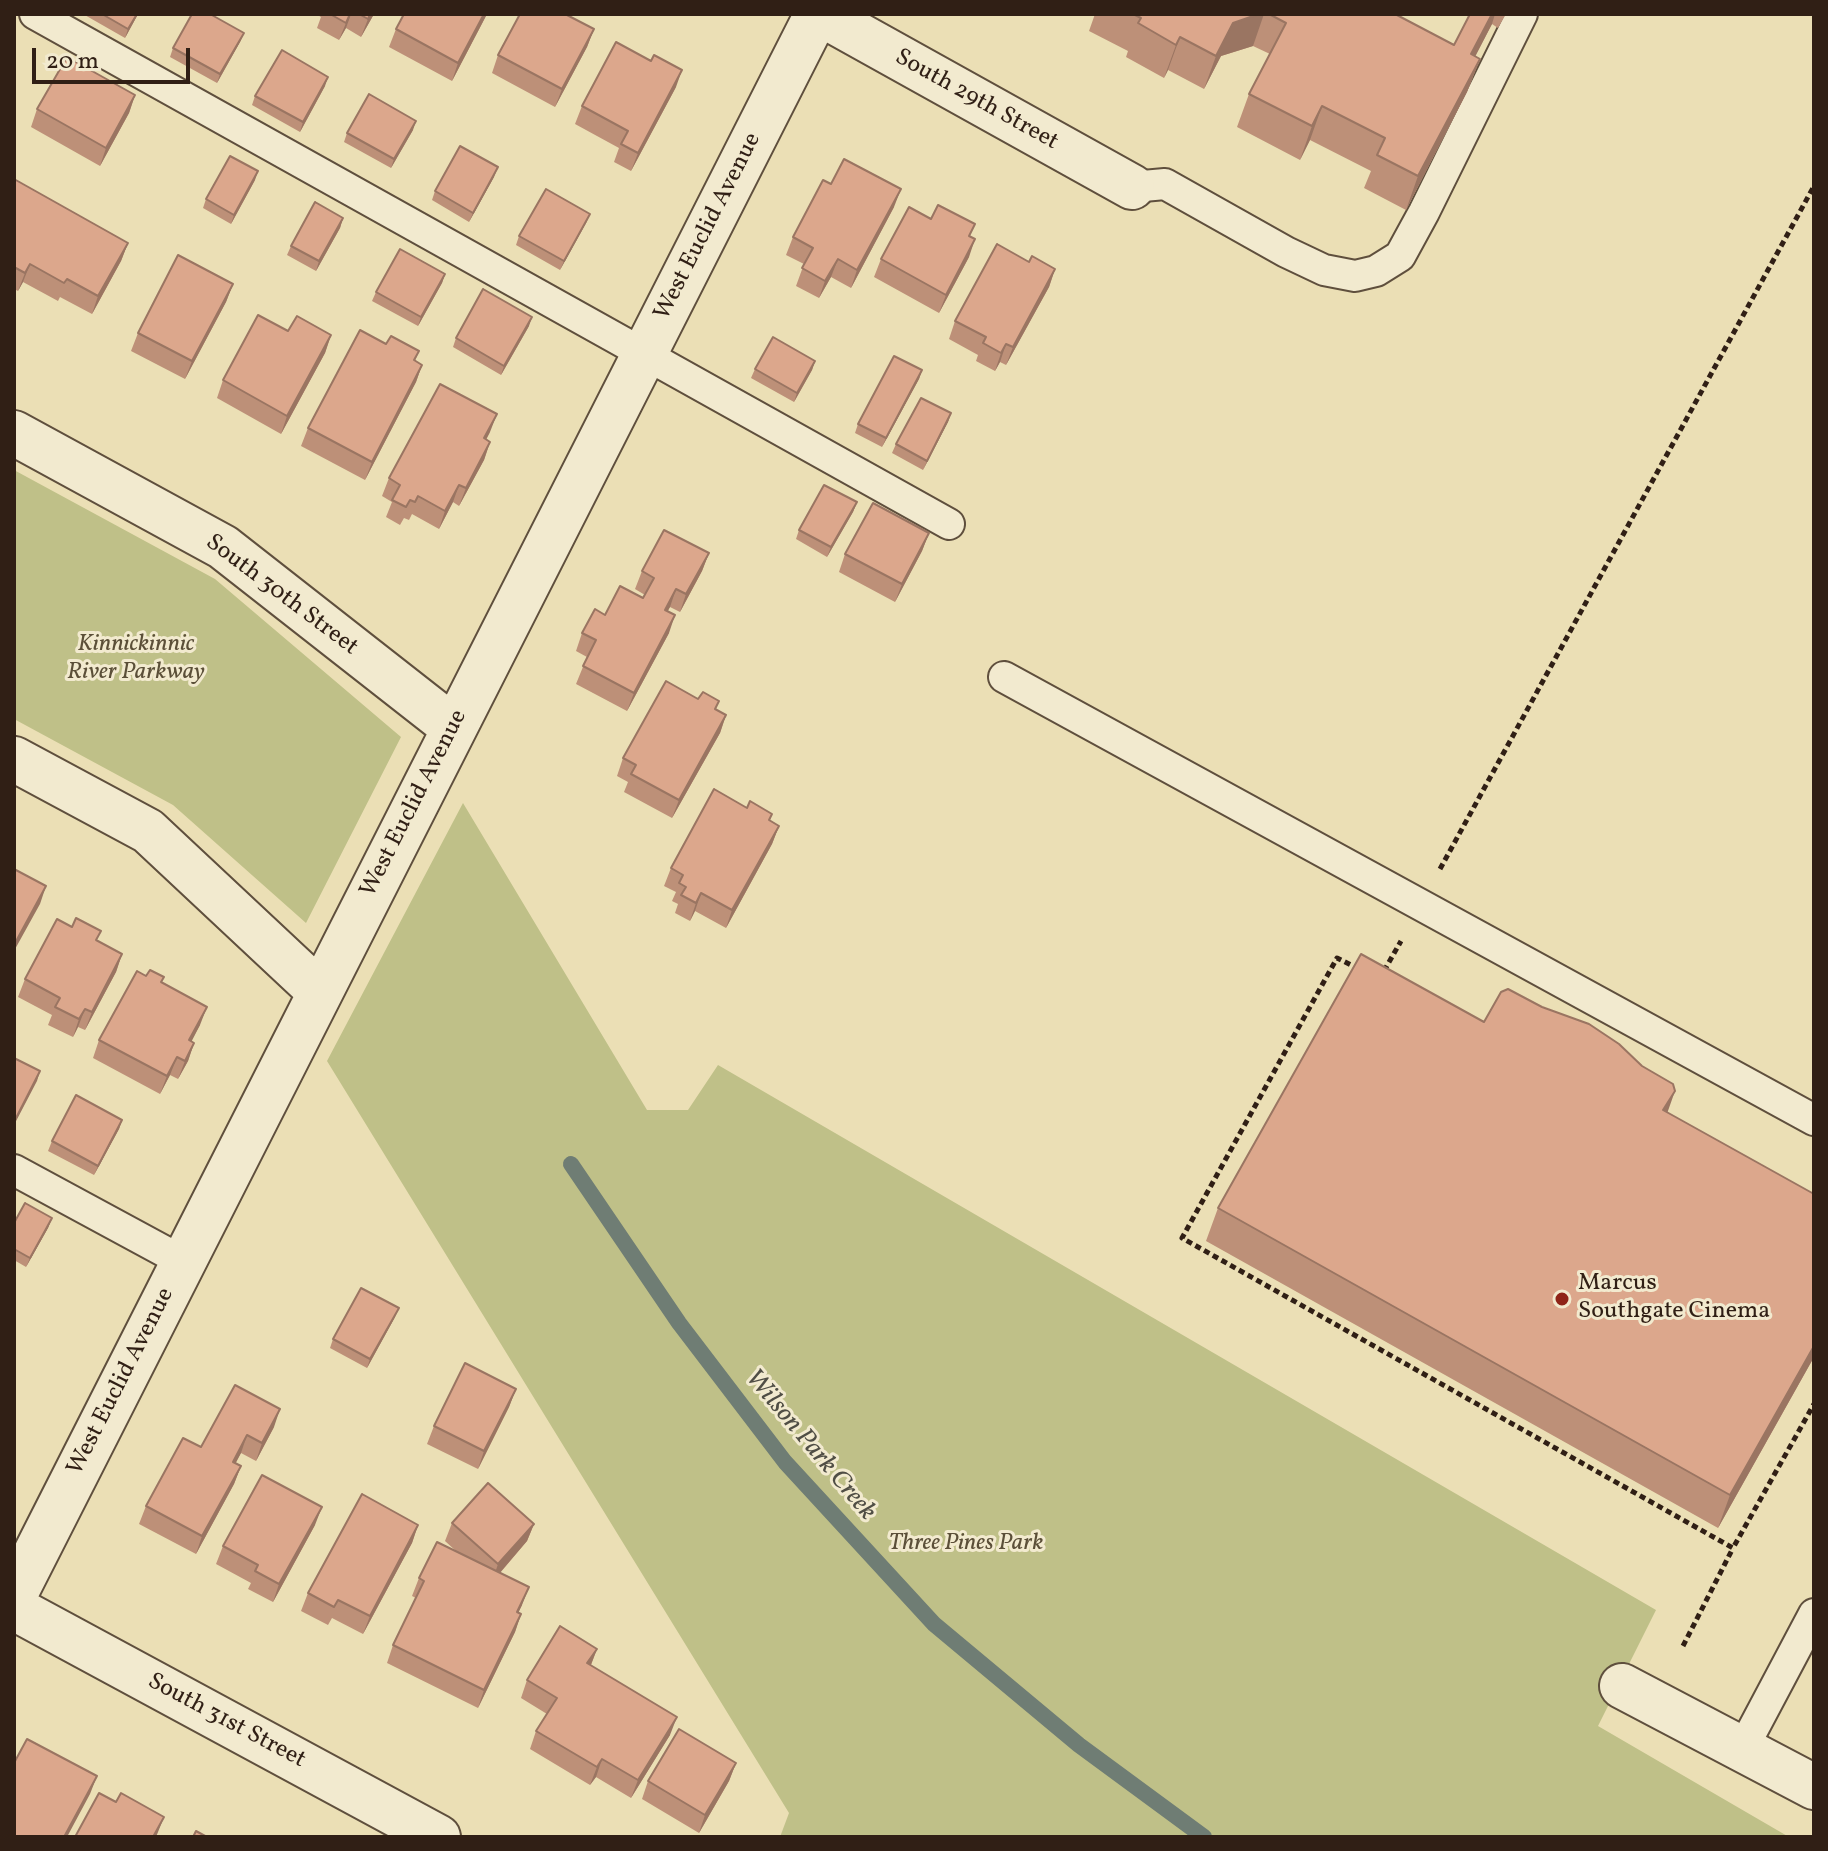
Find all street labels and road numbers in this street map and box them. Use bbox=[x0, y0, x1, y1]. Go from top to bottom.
street label: South 29th Street bbox=[889, 44, 1063, 158]
street label: West Euclid Avenue bbox=[649, 129, 769, 325]
street label: South 30th Street bbox=[199, 529, 363, 663]
street label: West Euclid Avenue bbox=[355, 706, 475, 902]
street label: West Euclid Avenue bbox=[62, 1284, 182, 1480]
street label: South 31st Street bbox=[142, 1668, 310, 1776]

